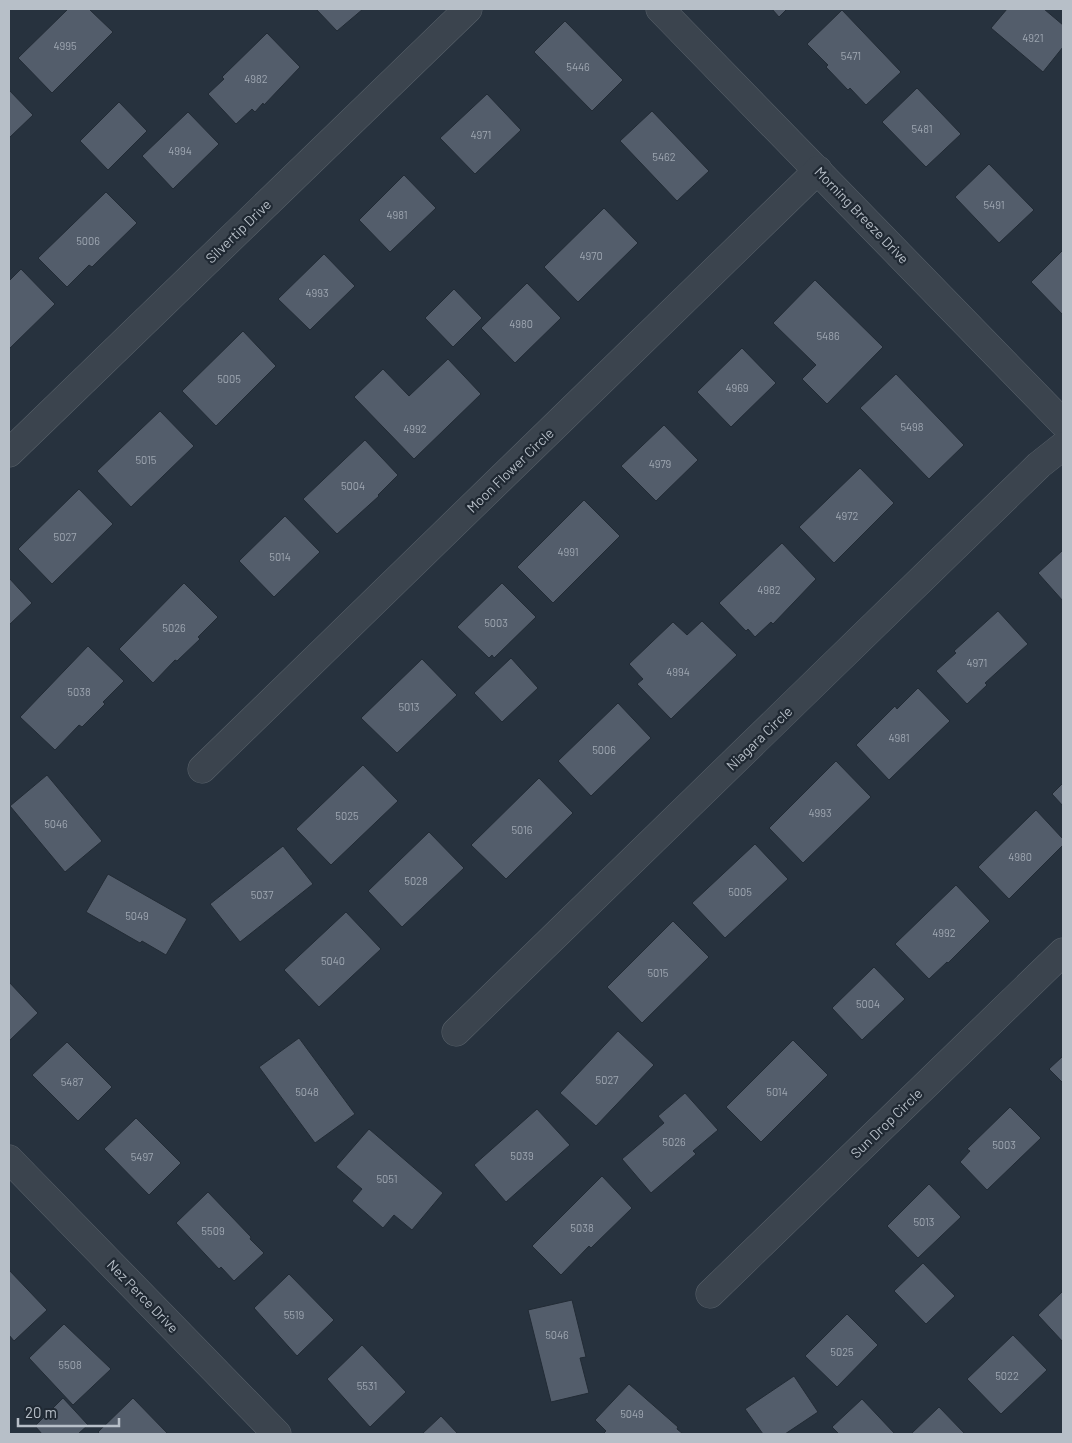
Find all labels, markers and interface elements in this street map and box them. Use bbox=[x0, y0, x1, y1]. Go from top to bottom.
house number: 4921 bbox=[1022, 31, 1044, 44]
house number: 4995 bbox=[53, 39, 77, 52]
house number: 5471 bbox=[841, 49, 861, 62]
house number: 5446 bbox=[566, 60, 590, 73]
house number: 4982 bbox=[244, 72, 268, 85]
house number: 5481 bbox=[912, 122, 933, 135]
house number: 4971 bbox=[471, 128, 491, 141]
house number: 4994 bbox=[168, 144, 192, 157]
house number: 5462 bbox=[652, 150, 676, 163]
street label: Morning Breeze Drive bbox=[811, 163, 913, 267]
street label: Silvertip Drive bbox=[202, 196, 274, 266]
house number: 5491 bbox=[983, 198, 1005, 211]
house number: 4981 bbox=[386, 208, 408, 221]
house number: 5006 bbox=[76, 234, 100, 247]
house number: 4970 bbox=[579, 249, 603, 262]
house number: 4993 bbox=[305, 286, 329, 299]
house number: 4980 bbox=[509, 317, 533, 330]
house number: 5486 bbox=[816, 329, 840, 342]
house number: 5005 bbox=[217, 372, 241, 385]
house number: 4969 bbox=[725, 381, 749, 394]
house number: 5498 bbox=[900, 420, 924, 433]
house number: 4992 bbox=[403, 422, 427, 435]
street label: Moon Flower Circle bbox=[463, 424, 557, 516]
house number: 5015 bbox=[135, 453, 157, 466]
house number: 4979 bbox=[649, 457, 672, 470]
house number: 5004 bbox=[341, 479, 365, 492]
house number: 4972 bbox=[836, 509, 859, 522]
house number: 5027 bbox=[54, 530, 76, 543]
house number: 4991 bbox=[557, 545, 579, 558]
house number: 5014 bbox=[269, 550, 291, 563]
house number: 4982 bbox=[757, 583, 781, 596]
house number: 5003 bbox=[484, 616, 508, 629]
house number: 5026 bbox=[162, 621, 186, 634]
house number: 4971 bbox=[967, 656, 987, 669]
house number: 4994 bbox=[666, 665, 690, 678]
house number: 5038 bbox=[67, 685, 91, 698]
house number: 5013 bbox=[398, 700, 420, 713]
street label: Niagara Circle bbox=[723, 702, 795, 774]
house number: 4981 bbox=[888, 731, 910, 744]
house number: 5006 bbox=[592, 743, 616, 756]
house number: 4993 bbox=[808, 806, 832, 819]
house number: 5025 bbox=[335, 809, 359, 822]
house number: 5046 bbox=[44, 817, 68, 830]
house number: 5016 bbox=[511, 823, 533, 836]
house number: 4980 bbox=[1008, 850, 1032, 863]
house number: 5028 bbox=[404, 874, 428, 887]
house number: 5005 bbox=[728, 885, 752, 898]
house number: 5037 bbox=[251, 888, 273, 901]
house number: 5049 bbox=[125, 909, 149, 922]
house number: 4992 bbox=[932, 926, 956, 939]
house number: 5040 bbox=[321, 954, 345, 967]
house number: 5015 bbox=[647, 966, 669, 979]
house number: 5004 bbox=[856, 997, 880, 1010]
house number: 5027 bbox=[596, 1073, 618, 1086]
house number: 5487 bbox=[61, 1075, 83, 1088]
house number: 5048 bbox=[295, 1085, 319, 1098]
house number: 5014 bbox=[766, 1085, 788, 1098]
street label: Sun Drop Circle bbox=[847, 1085, 925, 1161]
house number: 5026 bbox=[662, 1135, 686, 1148]
house number: 5003 bbox=[992, 1138, 1016, 1151]
house number: 5039 bbox=[510, 1149, 534, 1162]
house number: 5497 bbox=[131, 1150, 153, 1163]
house number: 5051 bbox=[376, 1172, 398, 1185]
house number: 5013 bbox=[913, 1215, 935, 1228]
house number: 5038 bbox=[570, 1221, 594, 1234]
house number: 5509 bbox=[201, 1224, 225, 1237]
street label: Nez Perce Drive bbox=[104, 1256, 182, 1336]
house number: 5519 bbox=[284, 1308, 305, 1321]
house number: 5046 bbox=[545, 1328, 569, 1341]
house number: 5025 bbox=[830, 1345, 854, 1358]
house number: 5508 bbox=[58, 1358, 82, 1371]
house number: 5022 bbox=[995, 1369, 1019, 1382]
house number: 5531 bbox=[357, 1379, 377, 1392]
scale bar bbox=[18, 1396, 119, 1428]
text: 20 m bbox=[25, 1403, 57, 1421]
house number: 5049 bbox=[620, 1407, 644, 1420]

